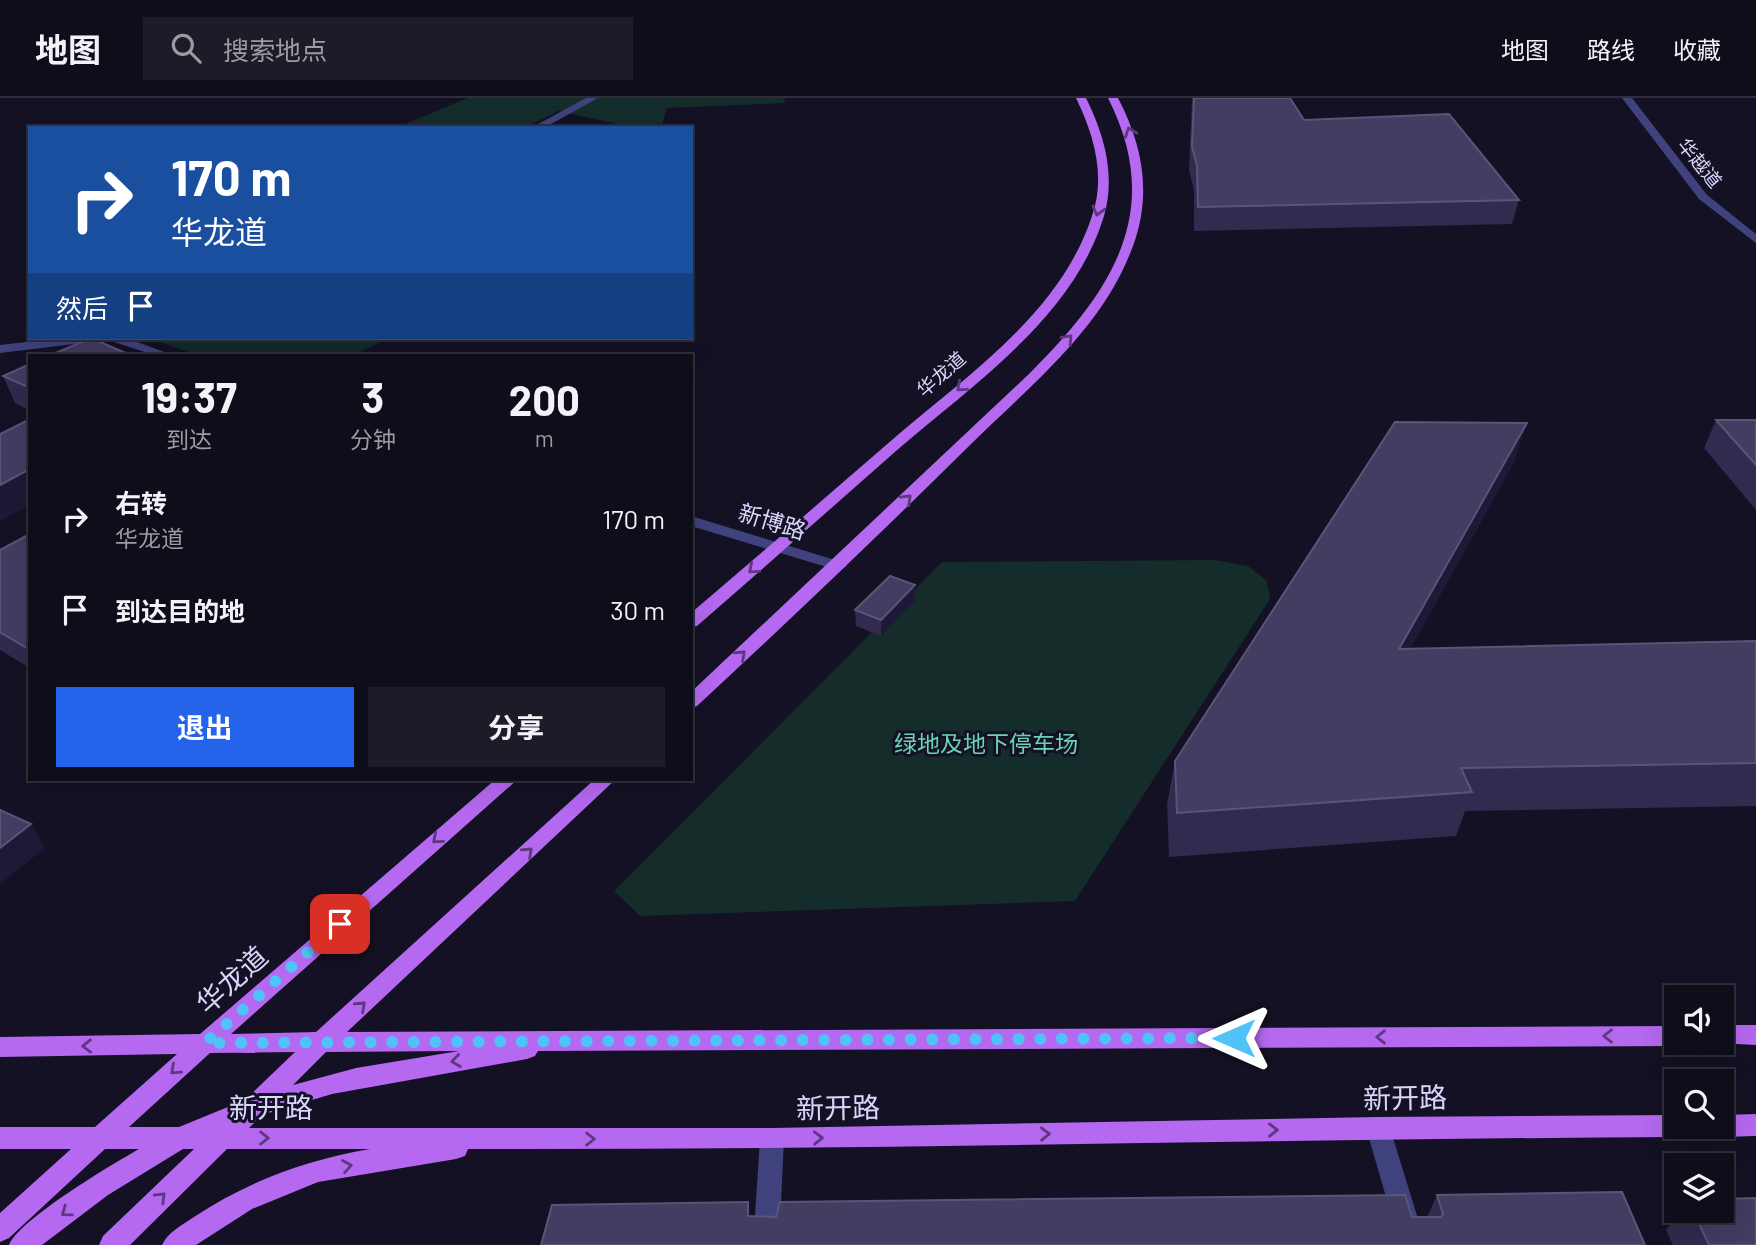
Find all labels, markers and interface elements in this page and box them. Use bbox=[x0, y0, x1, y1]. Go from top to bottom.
search box bbox=[143, 17, 633, 80]
text: 地图 bbox=[35, 29, 101, 69]
icon: search bbox=[167, 29, 205, 67]
text: 搜索地点 bbox=[223, 34, 327, 65]
text: 地图 bbox=[1501, 35, 1549, 64]
text: 路线 bbox=[1587, 35, 1635, 64]
text: 收藏 bbox=[1673, 35, 1721, 64]
one-way arrow bbox=[1124, 127, 1138, 139]
street label: 华越道 bbox=[1674, 133, 1727, 192]
text: 170 m bbox=[171, 147, 291, 206]
icon: right bbox=[56, 154, 147, 245]
one-way arrow bbox=[1092, 204, 1106, 216]
text: 华龙道 bbox=[171, 212, 267, 250]
icon: arrive bbox=[122, 287, 160, 325]
text: 然后 bbox=[56, 292, 108, 323]
one-way arrow bbox=[1060, 334, 1073, 347]
street label: 华龙道 bbox=[912, 346, 970, 401]
text: 19:37 bbox=[141, 371, 237, 421]
text: 3 bbox=[361, 371, 384, 421]
text: 200 bbox=[509, 374, 580, 424]
one-way arrow bbox=[956, 379, 969, 391]
text: m bbox=[535, 424, 554, 452]
text: 到达 bbox=[166, 425, 212, 453]
text: 分钟 bbox=[350, 425, 396, 453]
text: 右转 bbox=[115, 487, 167, 518]
one-way arrow bbox=[899, 495, 912, 508]
street label: 新博路 bbox=[735, 498, 809, 545]
icon: right bbox=[56, 500, 94, 538]
text: 170 m bbox=[602, 503, 665, 534]
text: 华龙道 bbox=[115, 524, 184, 552]
one-way arrow bbox=[748, 561, 761, 573]
icon: arrive bbox=[56, 591, 94, 629]
text: 30 m bbox=[610, 594, 665, 625]
text: 到达目的地 bbox=[115, 595, 245, 626]
one-way arrow bbox=[733, 651, 746, 664]
button: 退出 bbox=[56, 687, 354, 767]
button: 分享 bbox=[368, 687, 665, 767]
park label: 绿地及地下停车场 bbox=[894, 729, 1078, 757]
one-way arrow bbox=[432, 831, 445, 843]
one-way arrow bbox=[520, 847, 533, 860]
pin bbox=[310, 894, 370, 954]
icon: arrive bbox=[321, 905, 359, 943]
street label: 华龙道 bbox=[189, 939, 274, 1020]
map controls bbox=[1664, 985, 1734, 1223]
button: sound bbox=[1664, 985, 1734, 1055]
one-way arrow bbox=[353, 1001, 366, 1014]
position arrow bbox=[1197, 1001, 1271, 1075]
one-way arrow bbox=[1603, 1028, 1613, 1044]
one-way arrow bbox=[1375, 1029, 1386, 1045]
one-way arrow bbox=[81, 1038, 92, 1053]
one-way arrow bbox=[450, 1054, 462, 1069]
one-way arrow bbox=[170, 1062, 183, 1075]
button: search bbox=[1664, 1069, 1734, 1139]
street label: 新开路 bbox=[1363, 1079, 1447, 1115]
street label: 新开路 bbox=[796, 1089, 880, 1125]
street label: 新开路 bbox=[229, 1090, 313, 1124]
one-way arrow bbox=[1268, 1122, 1279, 1138]
one-way arrow bbox=[1041, 1126, 1051, 1142]
one-way arrow bbox=[259, 1130, 270, 1146]
one-way arrow bbox=[813, 1130, 824, 1146]
one-way arrow bbox=[586, 1131, 596, 1147]
button: layers bbox=[1664, 1153, 1734, 1223]
one-way arrow bbox=[341, 1159, 353, 1174]
one-way arrow bbox=[153, 1193, 165, 1205]
one-way arrow bbox=[61, 1204, 74, 1216]

